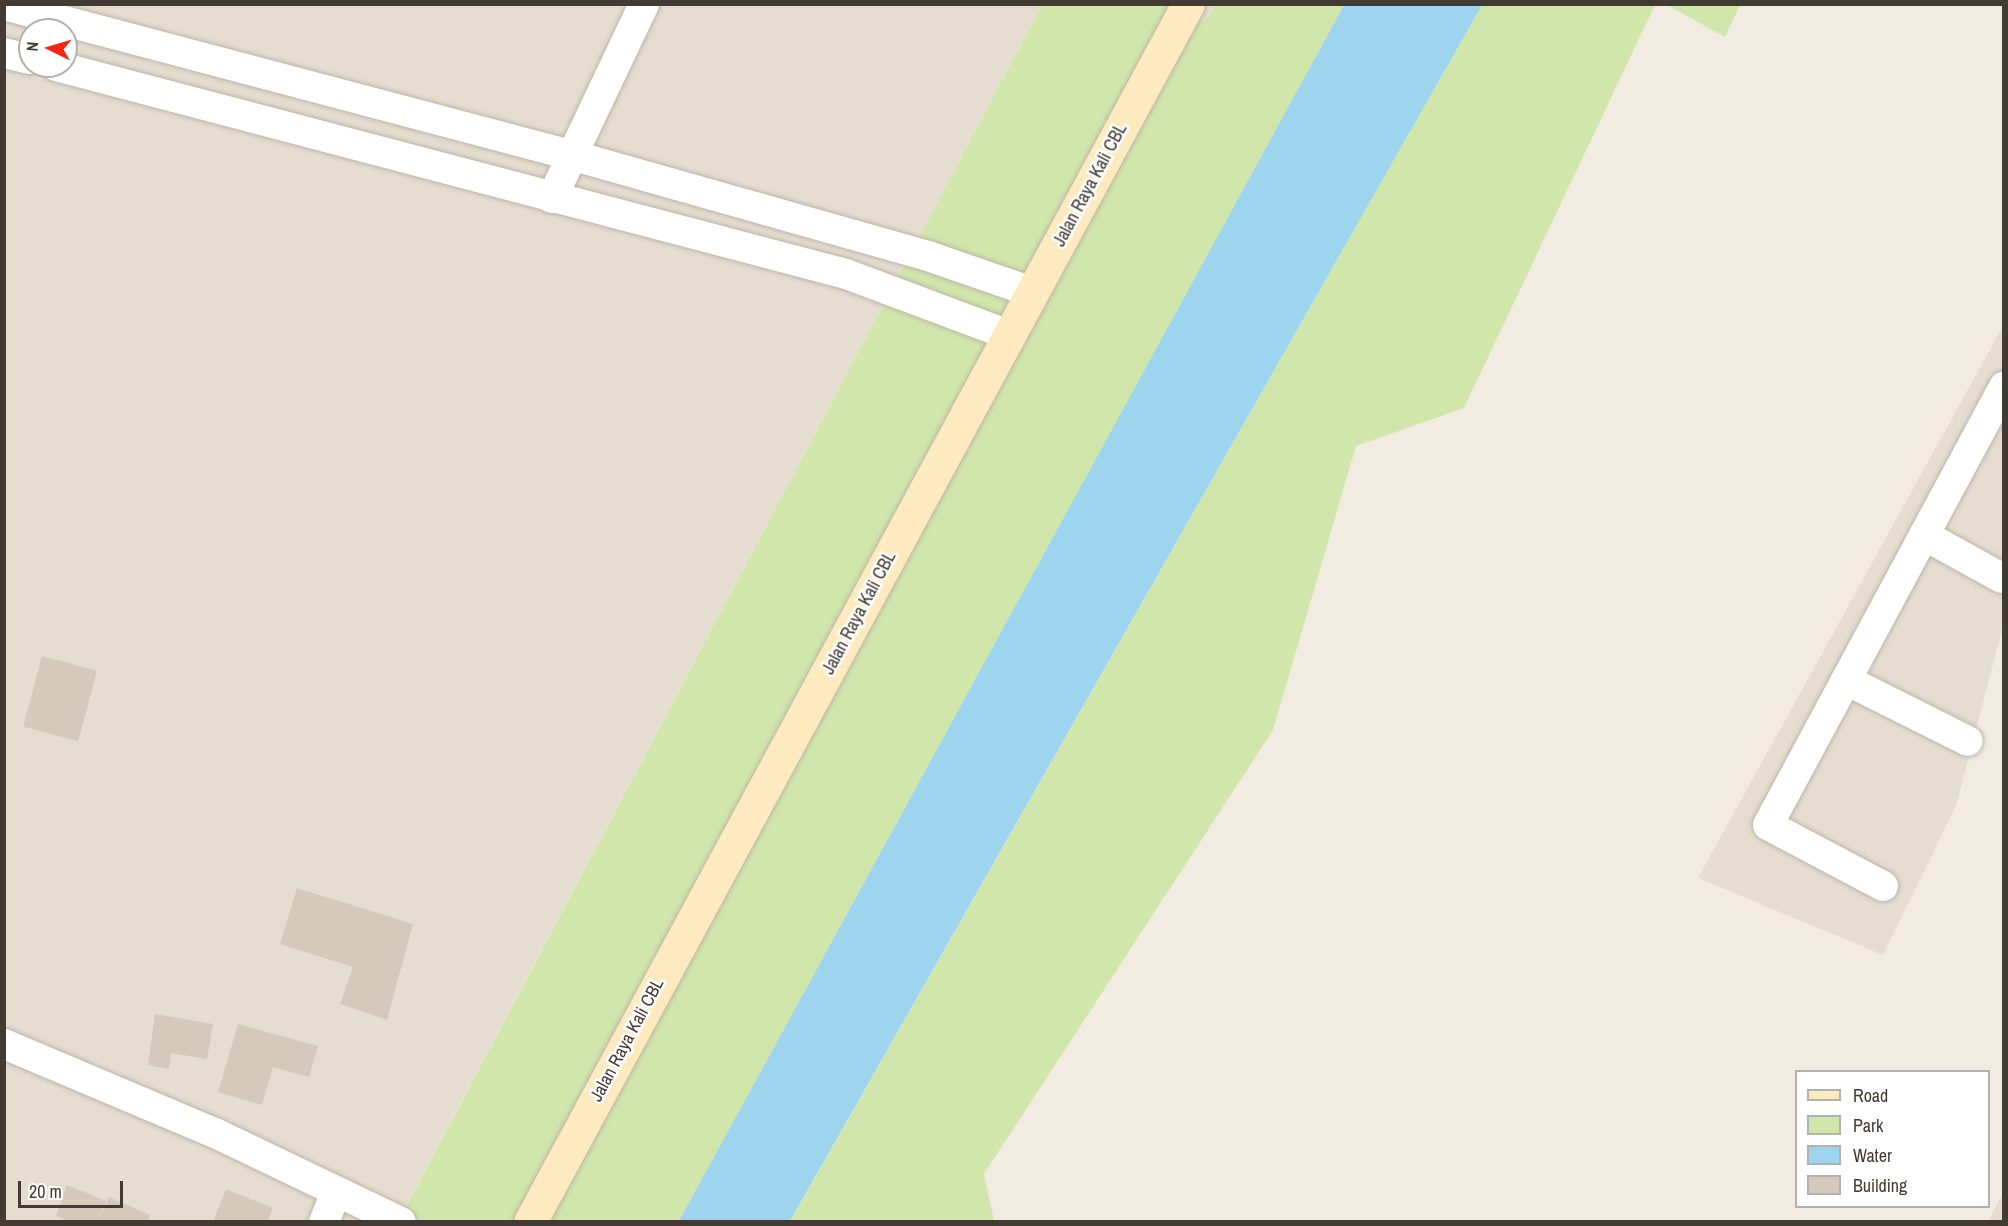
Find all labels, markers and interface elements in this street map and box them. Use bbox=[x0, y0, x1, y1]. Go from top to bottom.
north arrow bbox=[18, 18, 78, 78]
text: N bbox=[21, 41, 43, 52]
street label: Jalan Raya Kali CBL bbox=[1048, 120, 1132, 250]
street label: Jalan Raya Kali CBL bbox=[817, 548, 901, 678]
street label: Jalan Raya Kali CBL bbox=[585, 975, 669, 1105]
legend bbox=[1795, 1070, 1990, 1208]
text: Road bbox=[1853, 1083, 1888, 1108]
text: Park bbox=[1853, 1113, 1883, 1138]
text: Water bbox=[1853, 1143, 1892, 1168]
scale bar bbox=[21, 1169, 126, 1207]
text: Building bbox=[1853, 1173, 1907, 1198]
text: 20 m bbox=[29, 1179, 62, 1204]

